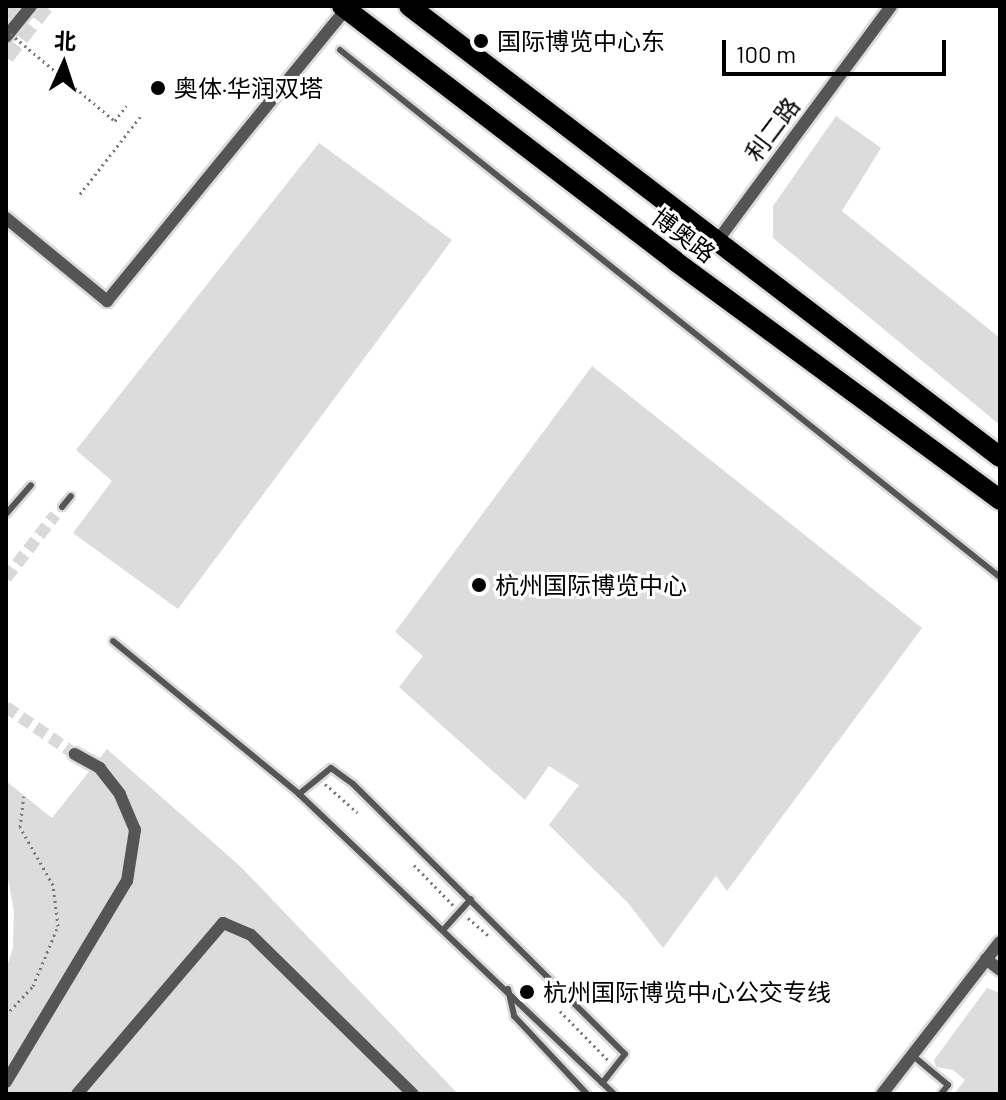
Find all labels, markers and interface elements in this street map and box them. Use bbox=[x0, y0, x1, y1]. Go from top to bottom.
north arrow bbox=[24, 24, 104, 104]
scale bar bbox=[726, 24, 950, 74]
text: 北 bbox=[54, 26, 77, 54]
place label: 国际博览中心东 bbox=[497, 27, 665, 55]
marker: 国际博览中心东 bbox=[472, 32, 490, 50]
text: 100 m bbox=[736, 39, 796, 68]
place label: 奥体·华润双塔 bbox=[174, 74, 323, 102]
marker: 奥体·华润双塔 bbox=[149, 79, 167, 97]
street label: 利二路 bbox=[739, 92, 805, 166]
street label: 博奥路 bbox=[647, 202, 721, 268]
place label: 杭州国际博览中心 bbox=[495, 571, 687, 599]
marker: 杭州国际博览中心 bbox=[470, 576, 488, 594]
place label: 杭州国际博览中心公交专线 bbox=[543, 978, 831, 1006]
marker: 杭州国际博览中心公交专线 bbox=[518, 983, 536, 1001]

